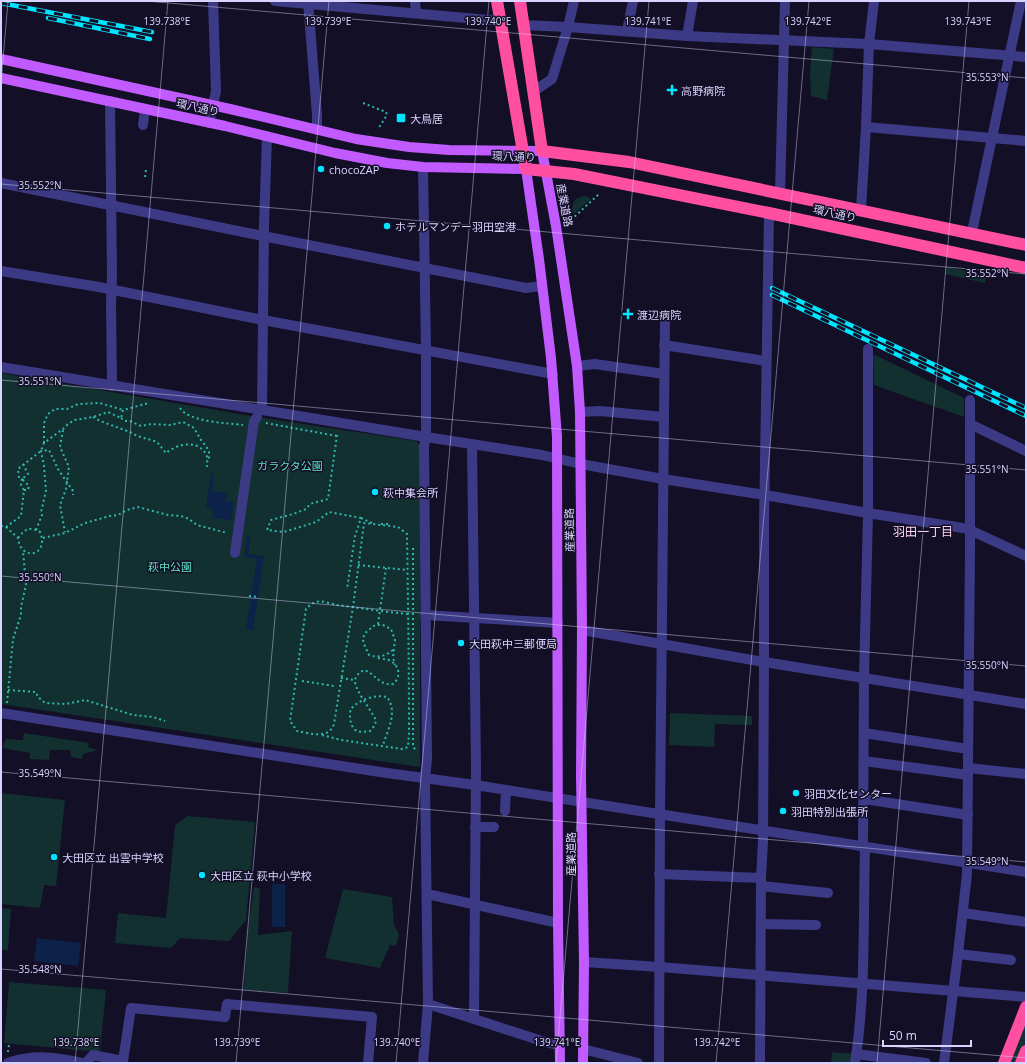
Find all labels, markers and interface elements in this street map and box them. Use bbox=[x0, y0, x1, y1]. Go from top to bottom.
text: 139.738°E bbox=[144, 14, 190, 28]
text: 139.739°E bbox=[305, 14, 351, 28]
text: 139.740°E bbox=[465, 14, 511, 28]
text: 139.741°E bbox=[625, 14, 671, 28]
text: 139.742°E bbox=[785, 14, 831, 28]
text: 139.743°E bbox=[945, 14, 991, 28]
text: 35.553°N bbox=[965, 70, 1009, 84]
place label: 高野病院 bbox=[681, 83, 725, 98]
marker: 高野病院 bbox=[666, 84, 678, 96]
street label: 環八通り bbox=[175, 95, 221, 119]
place label: 大鳥居 bbox=[410, 111, 443, 126]
marker: 大鳥居 bbox=[395, 112, 407, 124]
street label: 環八通り bbox=[492, 148, 536, 164]
place label: chocoZAP bbox=[329, 162, 380, 177]
marker: chocoZAP bbox=[316, 164, 326, 174]
text: 35.552°N bbox=[18, 178, 62, 192]
street label: 産業道路 bbox=[553, 182, 577, 228]
street label: 環八通り bbox=[812, 201, 858, 225]
place label: ホテルマンデー羽田空港 bbox=[395, 219, 516, 234]
marker: ホテルマンデー羽田空港 bbox=[382, 221, 392, 231]
text: 35.552°N bbox=[965, 266, 1009, 280]
place label: 渡辺病院 bbox=[637, 307, 681, 322]
marker: 渡辺病院 bbox=[622, 308, 634, 320]
text: 35.551°N bbox=[18, 374, 62, 388]
park label: ガラクタ公園 bbox=[257, 458, 323, 473]
text: 35.551°N bbox=[965, 462, 1009, 476]
place label: 萩中集会所 bbox=[383, 485, 439, 500]
marker: 萩中集会所 bbox=[370, 487, 380, 497]
street label: 産業道路 bbox=[561, 508, 577, 552]
district label: 羽田一丁目 bbox=[893, 523, 953, 540]
park label: 萩中公園 bbox=[148, 559, 192, 574]
text: 35.550°N bbox=[18, 570, 62, 584]
place label: 大田萩中三郵便局 bbox=[469, 636, 557, 651]
marker: 大田萩中三郵便局 bbox=[456, 638, 466, 648]
text: 35.550°N bbox=[965, 658, 1009, 672]
text: 35.549°N bbox=[18, 766, 62, 780]
place label: 羽田文化センター bbox=[804, 786, 892, 801]
marker: 羽田文化センター bbox=[791, 788, 801, 798]
place label: 羽田特別出張所 bbox=[791, 804, 869, 819]
marker: 羽田特別出張所 bbox=[778, 806, 788, 816]
street label: 産業道路 bbox=[563, 832, 578, 876]
place label: 大田区立 出雲中学校 bbox=[62, 850, 164, 865]
marker: 大田区立 出雲中学校 bbox=[49, 852, 59, 862]
text: 35.549°N bbox=[965, 854, 1009, 868]
place label: 大田区立 萩中小学校 bbox=[210, 868, 312, 883]
marker: 大田区立 萩中小学校 bbox=[197, 870, 207, 880]
text: 35.548°N bbox=[18, 962, 62, 976]
scale bar bbox=[883, 1022, 971, 1048]
text: 50 m bbox=[889, 1027, 917, 1044]
text: 139.738°E bbox=[53, 1035, 99, 1049]
text: 139.739°E bbox=[214, 1035, 260, 1049]
text: 139.740°E bbox=[374, 1035, 420, 1049]
text: 139.741°E bbox=[534, 1035, 580, 1049]
text: 139.742°E bbox=[694, 1035, 740, 1049]

